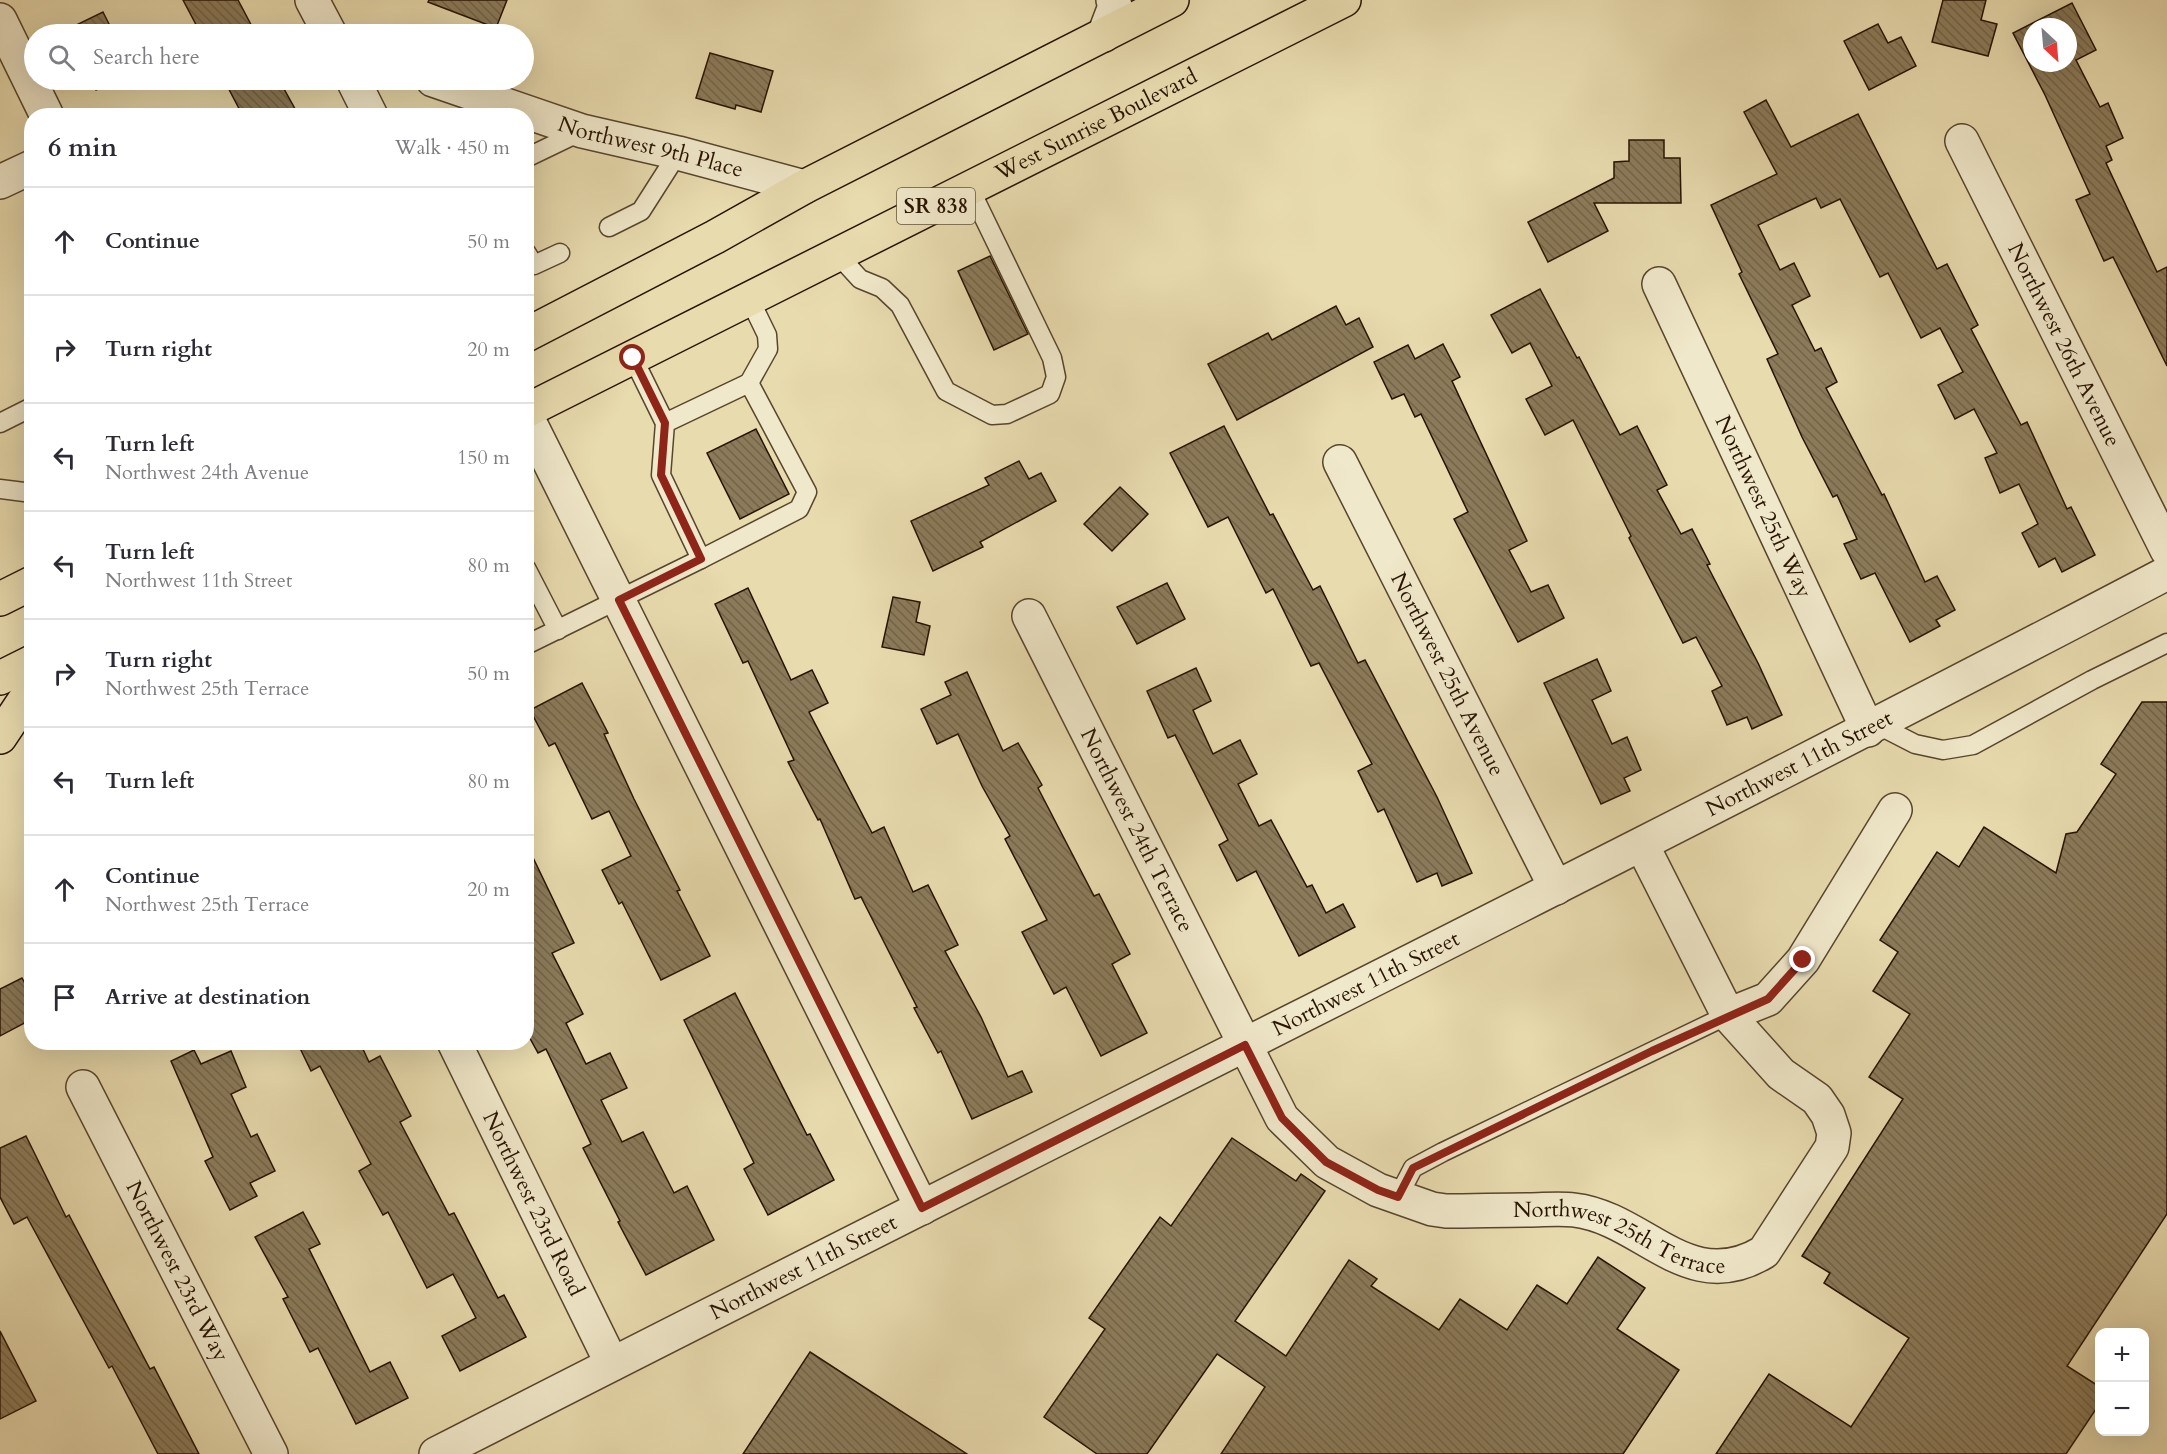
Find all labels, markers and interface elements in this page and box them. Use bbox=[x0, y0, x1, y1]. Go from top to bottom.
north arrow bbox=[2023, 18, 2077, 72]
search box bbox=[24, 24, 534, 90]
icon: search bbox=[45, 41, 78, 74]
text: Search here bbox=[93, 42, 200, 72]
street label: West Sunrise Boulevard bbox=[989, 61, 1203, 188]
street label: Northwest 9th Place bbox=[554, 109, 747, 185]
text: 6 min bbox=[48, 130, 117, 165]
text: Walk · 450 m bbox=[395, 134, 510, 161]
road number: SR 838 bbox=[897, 188, 975, 224]
icon: ahead bbox=[48, 225, 81, 258]
text: Continue bbox=[105, 226, 200, 256]
text: 50 m bbox=[467, 228, 510, 255]
street label: Northwest 26th Avenue bbox=[2000, 238, 2128, 452]
icon: right bbox=[48, 333, 81, 366]
text: Turn right bbox=[105, 334, 212, 364]
text: 20 m bbox=[467, 336, 510, 363]
route start bbox=[619, 344, 645, 370]
street label: Northwest 25th Way bbox=[1708, 410, 1819, 603]
text: Turn left bbox=[105, 429, 194, 459]
icon: left bbox=[48, 441, 81, 474]
text: 150 m bbox=[457, 444, 510, 471]
text: Northwest 24th Avenue bbox=[105, 459, 309, 486]
text: Turn left bbox=[105, 537, 194, 567]
icon: left bbox=[48, 549, 81, 582]
text: 80 m bbox=[467, 552, 510, 579]
text: Northwest 11th Street bbox=[105, 567, 292, 594]
street label: Northwest 25th Avenue bbox=[1383, 567, 1512, 781]
text: Turn right bbox=[105, 645, 212, 675]
icon: right bbox=[48, 657, 81, 690]
text: 50 m bbox=[467, 660, 510, 687]
text: Northwest 25th Terrace bbox=[105, 675, 309, 702]
street label: Northwest 11th Street bbox=[1701, 703, 1898, 824]
street label: Northwest 24th Terrace bbox=[1073, 723, 1201, 937]
icon: left bbox=[48, 765, 81, 798]
text: Turn left bbox=[105, 766, 194, 796]
text: 80 m bbox=[467, 768, 510, 795]
text: Continue bbox=[105, 861, 200, 891]
icon: ahead bbox=[48, 873, 81, 906]
text: 20 m bbox=[467, 876, 510, 903]
text: Northwest 25th Terrace bbox=[105, 891, 309, 918]
street label: Northwest 11th Street bbox=[1267, 924, 1465, 1043]
route end bbox=[1789, 946, 1815, 972]
icon: arrive bbox=[48, 981, 81, 1014]
text: Arrive at destination bbox=[105, 982, 310, 1012]
street label: Northwest 23rd Road bbox=[475, 1106, 591, 1301]
street label: Northwest 23rd Way bbox=[119, 1176, 236, 1367]
street label: Northwest 25th Terrace bbox=[1513, 1194, 1726, 1281]
street label: Northwest 11th Street bbox=[705, 1207, 902, 1327]
map controls bbox=[2095, 1328, 2149, 1436]
button: + bbox=[2095, 1328, 2149, 1382]
button: − bbox=[2095, 1382, 2149, 1436]

